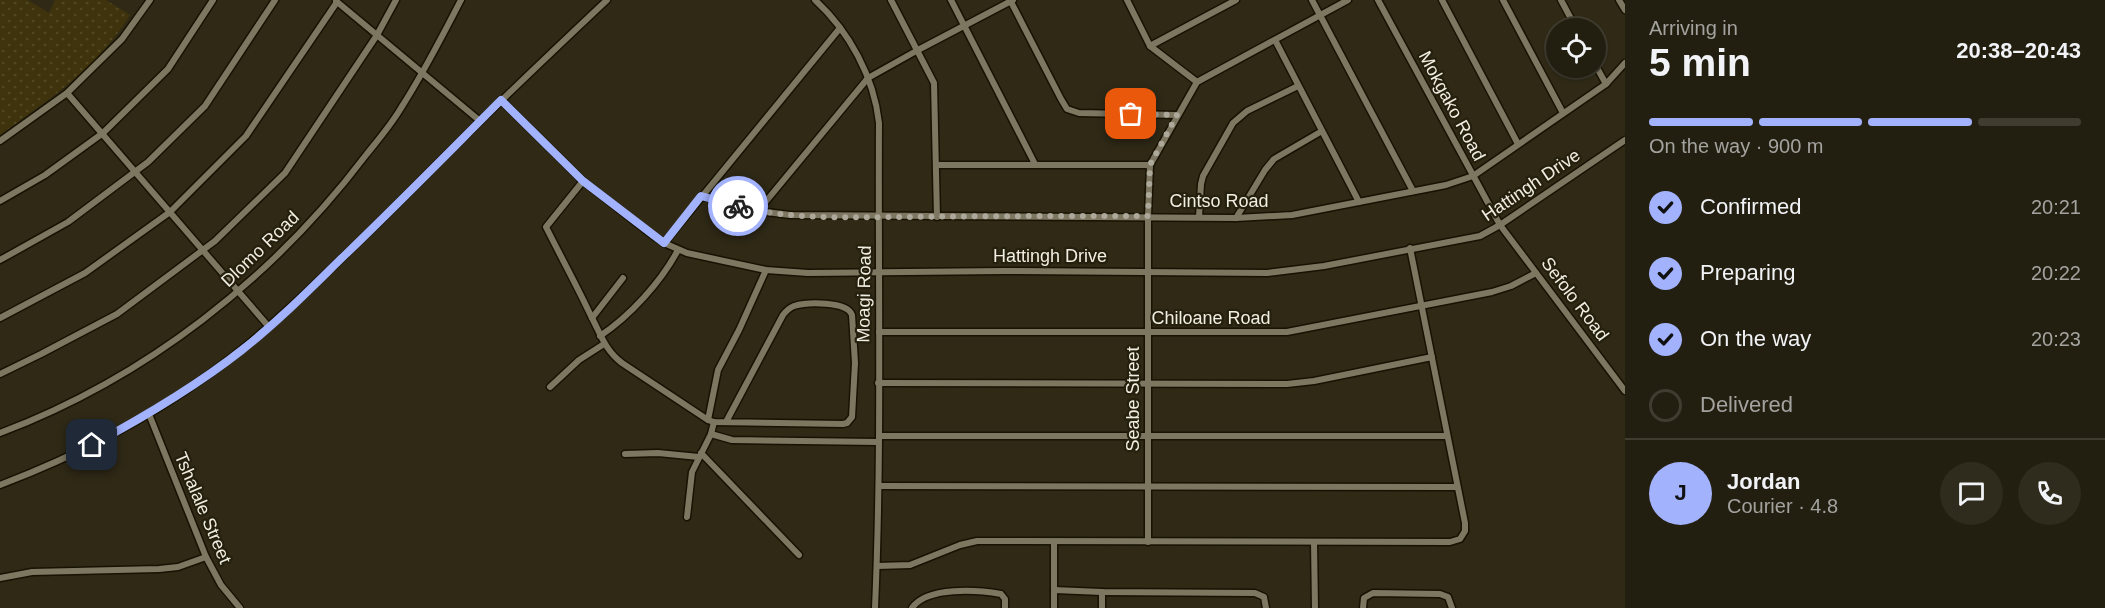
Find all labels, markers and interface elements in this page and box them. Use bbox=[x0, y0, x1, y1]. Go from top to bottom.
text: Arriving in bbox=[1649, 17, 1738, 39]
map controls bbox=[1546, 18, 1606, 78]
button: locate bbox=[1546, 18, 1606, 78]
text: 20:38–20:43 bbox=[1956, 38, 2081, 63]
text: 5 min bbox=[1649, 41, 1751, 84]
street label: Mokgako Road bbox=[1415, 48, 1489, 164]
pin bbox=[1105, 88, 1156, 139]
icon: bag bbox=[1114, 97, 1147, 130]
text: On the way · 900 m bbox=[1649, 135, 1824, 157]
street label: Hattingh Drive bbox=[1478, 145, 1584, 225]
courier bbox=[708, 176, 768, 236]
icon: bike bbox=[722, 190, 755, 223]
street label: Cintso Road bbox=[1169, 191, 1269, 211]
icon: check bbox=[1649, 191, 1682, 224]
text: Confirmed bbox=[1700, 194, 1801, 219]
text: 20:21 bbox=[2031, 196, 2081, 218]
street label: Dlomo Road bbox=[217, 207, 303, 291]
street label: Moagi Road bbox=[853, 245, 875, 343]
street label: Hattingh Drive bbox=[993, 246, 1107, 266]
street label: Sefolo Road bbox=[1537, 253, 1613, 345]
icon: check bbox=[1649, 257, 1682, 290]
text: Preparing bbox=[1700, 260, 1795, 285]
text: 20:22 bbox=[2031, 262, 2081, 284]
street label: Chiloane Road bbox=[1151, 308, 1271, 328]
icon: check bbox=[1649, 323, 1682, 356]
text: On the way bbox=[1700, 326, 1811, 351]
text: 20:23 bbox=[2031, 328, 2081, 350]
street label: Seabe Street bbox=[1123, 346, 1143, 452]
text: Delivered bbox=[1700, 392, 1793, 417]
pin bbox=[66, 419, 117, 470]
icon: home bbox=[75, 428, 108, 461]
street label: Tshalale Street bbox=[171, 449, 235, 567]
button: chat bbox=[1940, 462, 2003, 525]
button: phone bbox=[2018, 462, 2081, 525]
text: Jordan bbox=[1727, 469, 1800, 494]
text: J bbox=[1674, 480, 1687, 505]
text: Courier · 4.8 bbox=[1727, 495, 1838, 517]

